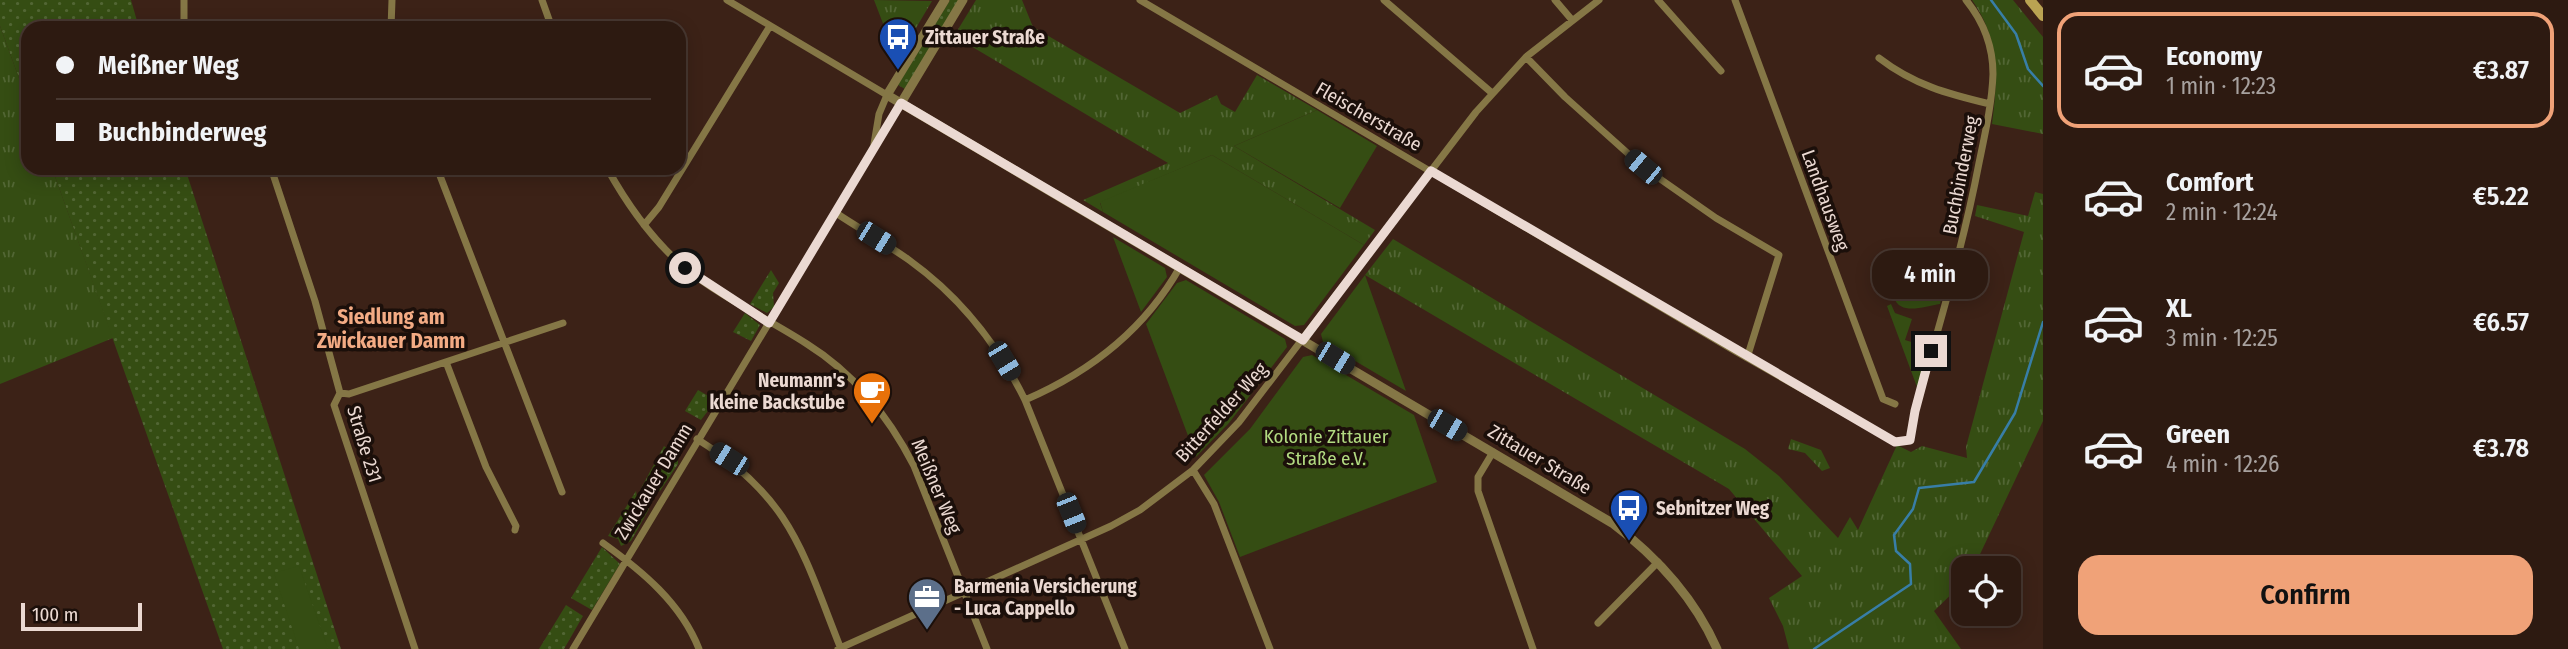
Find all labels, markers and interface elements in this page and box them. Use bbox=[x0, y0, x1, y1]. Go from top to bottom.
bus stop icon: Zittauer Straße bbox=[877, 16, 919, 71]
place label: Zittauer Straße bbox=[925, 26, 1045, 49]
icon: car bbox=[2082, 39, 2145, 102]
text: Economy bbox=[2166, 41, 2262, 72]
text: Meißner Weg bbox=[98, 50, 239, 81]
text: €3.87 bbox=[2473, 55, 2529, 86]
text: 1 min · 12:23 bbox=[2166, 72, 2276, 100]
street label: Fleischerstraße bbox=[1312, 77, 1426, 156]
street label: Buchbinderweg bbox=[1938, 114, 1983, 236]
text: Buchbinderweg bbox=[98, 117, 266, 148]
car bbox=[1621, 145, 1666, 189]
street label: Landhausweg bbox=[1797, 147, 1854, 254]
icon: car bbox=[2082, 165, 2145, 228]
text: Comfort bbox=[2166, 167, 2254, 198]
text: €5.22 bbox=[2473, 181, 2529, 212]
text: 2 min · 12:24 bbox=[2166, 198, 2278, 226]
car bbox=[853, 218, 900, 258]
callout: 4 min bbox=[1873, 250, 1989, 298]
route start bbox=[669, 252, 701, 284]
text: 4 min bbox=[1904, 260, 1956, 288]
icon: car bbox=[2082, 291, 2145, 354]
text: XL bbox=[2166, 293, 2192, 324]
district label: Siedlung am Zwickauer Damm bbox=[317, 304, 465, 354]
text: €6.57 bbox=[2473, 307, 2529, 338]
text: 3 min · 12:25 bbox=[2166, 324, 2278, 352]
route end bbox=[1915, 335, 1947, 367]
car bbox=[985, 338, 1024, 384]
car bbox=[1312, 338, 1359, 378]
street label: Bitterfelder Weg bbox=[1171, 358, 1272, 467]
place label: Neumann's kleine Backstube bbox=[709, 369, 846, 414]
cafe icon: Neumann's kleine Backstube bbox=[851, 370, 893, 425]
street label: Straße 231 bbox=[342, 403, 387, 485]
car bbox=[1424, 405, 1471, 445]
icon: car bbox=[2082, 417, 2145, 480]
street label: Zwickauer Damm bbox=[610, 419, 697, 544]
text: Green bbox=[2166, 419, 2230, 450]
street label: Zittauer Straße bbox=[1484, 420, 1596, 499]
park label: Kolonie Zittauer Straße e.V. bbox=[1264, 425, 1389, 470]
text: €3.78 bbox=[2473, 433, 2529, 464]
street label: Meißner Weg bbox=[906, 435, 967, 537]
car bbox=[706, 439, 753, 479]
text: 4 min · 12:26 bbox=[2166, 450, 2279, 478]
bus stop icon: Sebnitzer Weg bbox=[1608, 487, 1650, 542]
car bbox=[1054, 490, 1089, 536]
place label: Sebnitzer Weg bbox=[1656, 497, 1770, 520]
button: Confirm bbox=[2078, 555, 2533, 635]
map controls bbox=[1951, 556, 2021, 626]
button: locate bbox=[1951, 556, 2021, 626]
place label: Barmenia Versicherung - Luca Cappello bbox=[954, 575, 1137, 620]
office icon: Barmenia Versicherung - Luca Cappello bbox=[906, 576, 948, 631]
scale bar bbox=[21, 600, 142, 632]
text: 100 m bbox=[32, 603, 78, 626]

